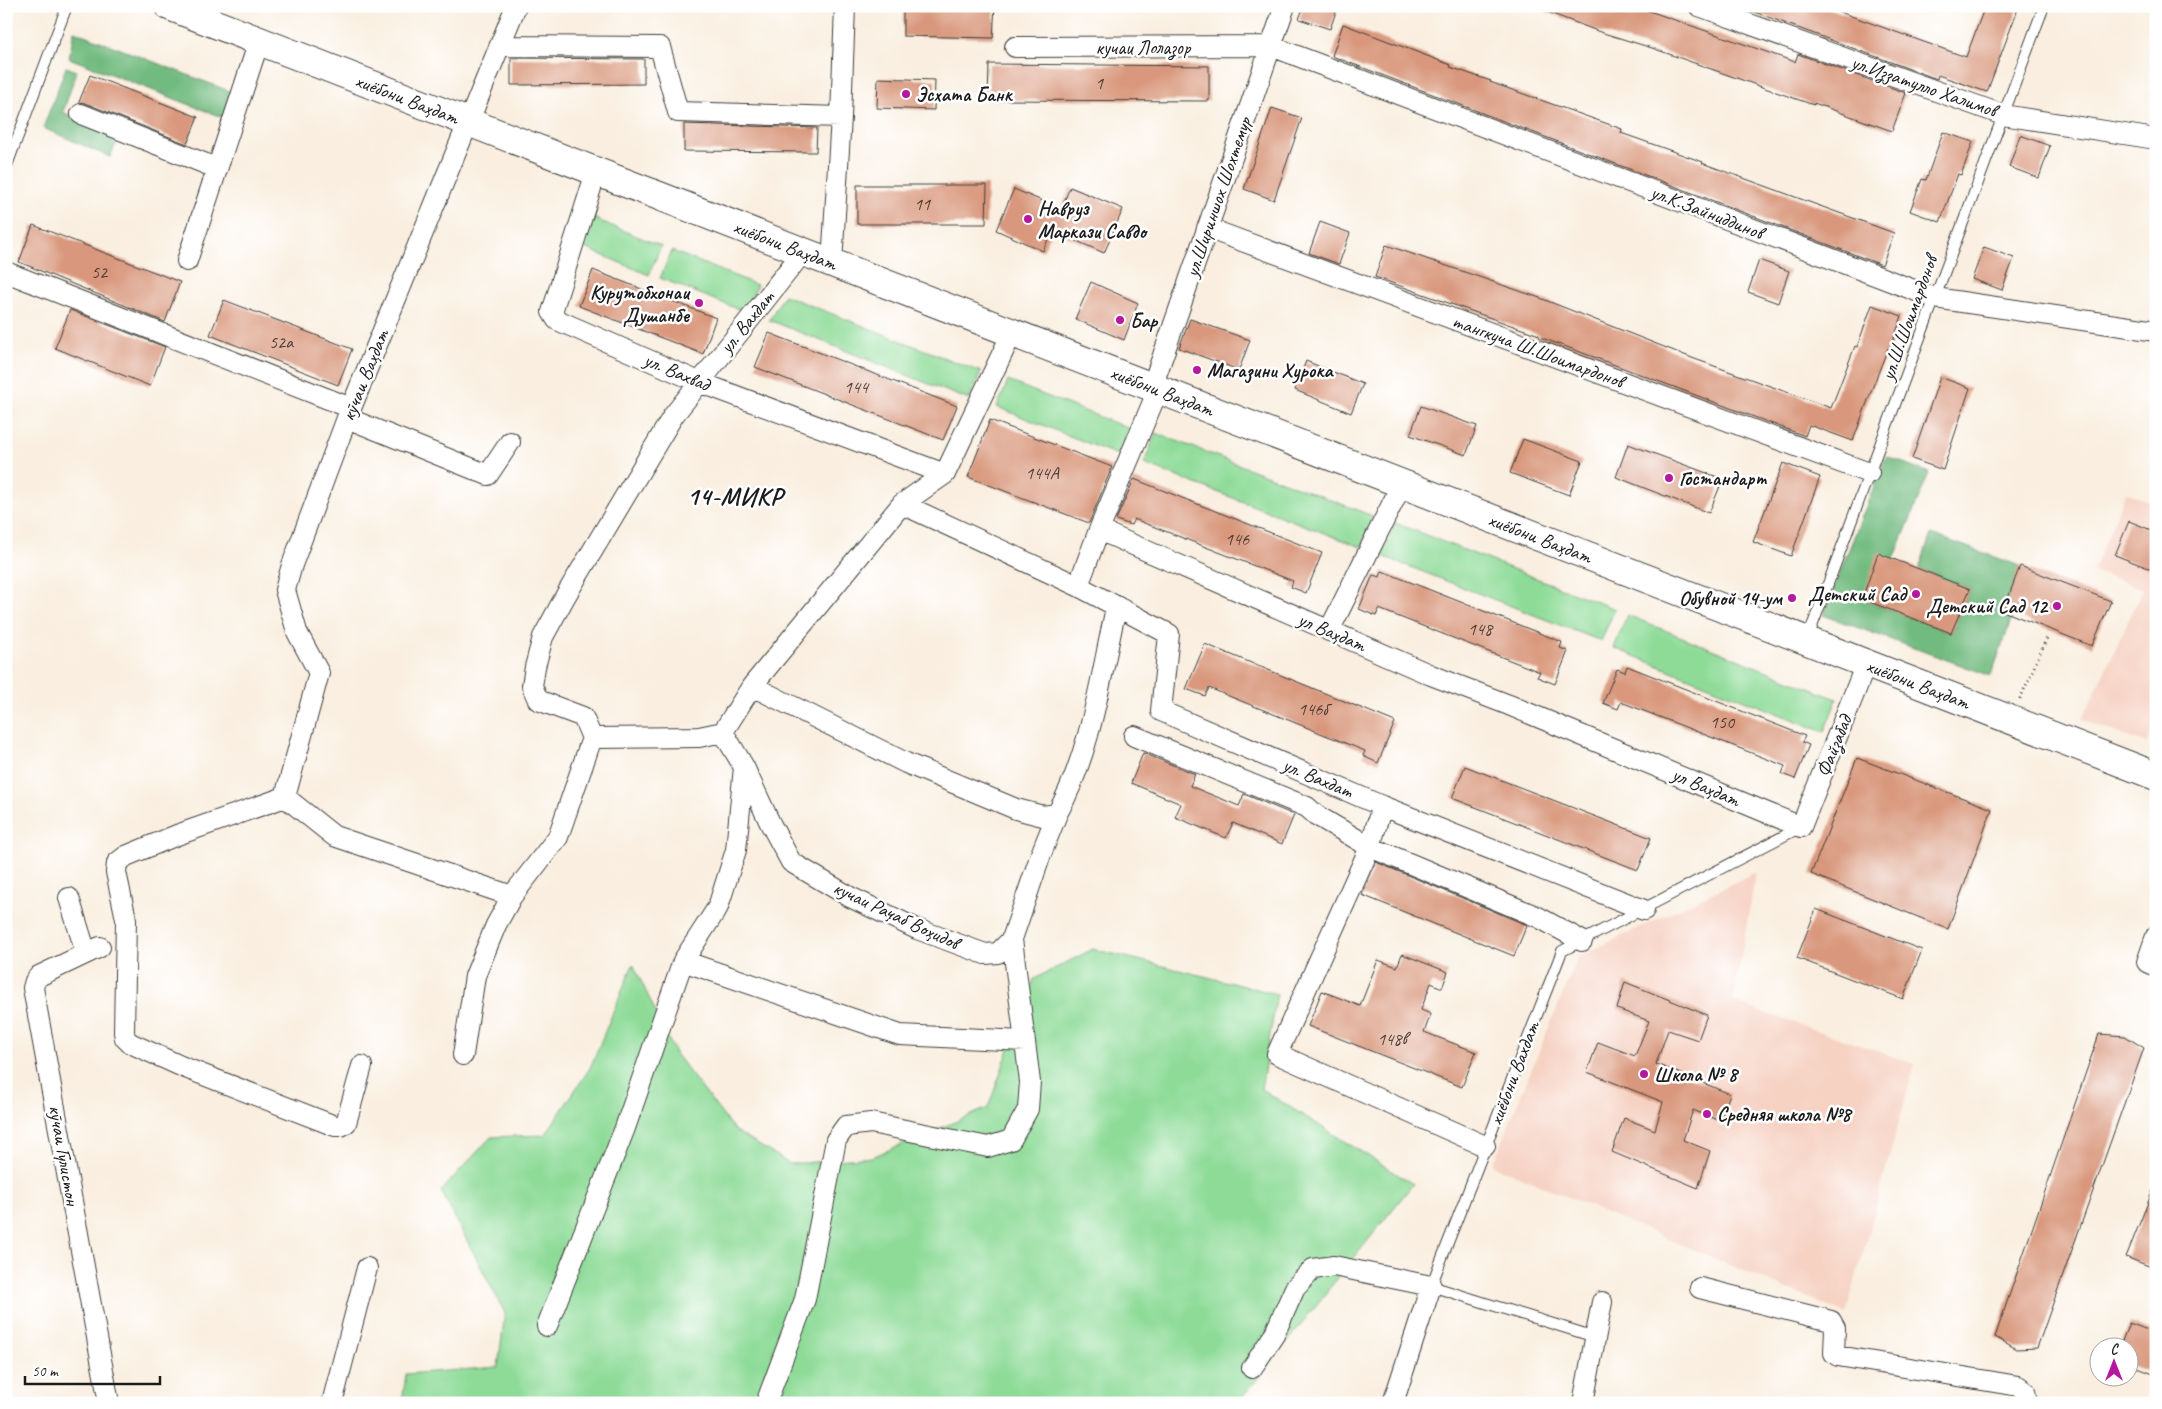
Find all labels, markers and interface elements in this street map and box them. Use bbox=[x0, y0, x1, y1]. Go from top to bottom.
street label: кучаи Лолазор bbox=[1096, 35, 1192, 61]
street label: ул.Иззатулло Халимов bbox=[1847, 49, 2003, 125]
street label: хиёбони Ваҳдат bbox=[352, 68, 464, 131]
house number: 1 bbox=[1095, 72, 1104, 94]
place label: Эсхата Банк bbox=[916, 82, 1014, 107]
marker: Эсхата Банк bbox=[900, 88, 912, 100]
street label: ул.Шириншох Шохтемур bbox=[1179, 113, 1257, 281]
street label: ул.К.Зайниддинов bbox=[1646, 179, 1770, 246]
house number: 11 bbox=[914, 193, 931, 215]
place label: Навруз Маркази Савдо bbox=[1038, 196, 1148, 244]
marker: Навруз Маркази Савдо bbox=[1022, 213, 1034, 225]
street label: хиёбони Ваҳдат bbox=[730, 214, 842, 277]
street label: ул.Ш.Шоимардонов bbox=[1875, 249, 1944, 385]
house number: 52 bbox=[91, 261, 109, 283]
place label: Курутобхонаи Душанбе bbox=[590, 280, 691, 328]
street label: ул. Вахдат bbox=[713, 285, 780, 359]
marker: Курутобхонаи Душанбе bbox=[693, 297, 705, 309]
place label: Бар bbox=[1130, 308, 1158, 333]
street label: тангкуча Ш.Шоимардонов bbox=[1449, 308, 1630, 395]
marker: Бар bbox=[1114, 314, 1126, 326]
street label: кӯчаи Ваҳдат bbox=[335, 324, 395, 425]
house number: 52a bbox=[269, 331, 294, 353]
street label: ул. Вахвад bbox=[640, 347, 716, 398]
place label: Магазини Хурока bbox=[1207, 358, 1334, 384]
street label: хиёбони Ваҳдат bbox=[1107, 360, 1219, 423]
marker: Магазини Хурока bbox=[1191, 364, 1203, 376]
house number: 144 bbox=[844, 376, 870, 398]
house number: 144А bbox=[1025, 462, 1060, 484]
place label: Гостандарт bbox=[1679, 466, 1767, 491]
marker: Гостандарт bbox=[1663, 472, 1675, 484]
district label: 14-МИКР bbox=[687, 481, 786, 513]
street label: хиёбони Ваҳдат bbox=[1485, 507, 1597, 570]
house number: 146 bbox=[1225, 528, 1250, 550]
place label: Детский Сад bbox=[1808, 582, 1908, 607]
place label: Обувной 14-ум bbox=[1679, 586, 1783, 611]
marker: Детский Сад bbox=[1910, 588, 1922, 600]
marker: Обувной 14-ум bbox=[1786, 592, 1798, 604]
place label: Детский Сад 12 bbox=[1926, 594, 2049, 619]
marker: Детский Сад 12 bbox=[2051, 600, 2063, 612]
street label: ул Ваҳдат bbox=[1293, 606, 1371, 658]
house number: 148 bbox=[1468, 618, 1494, 640]
street label: хиёбони Ваҳдат bbox=[1863, 653, 1975, 716]
house number: 146б bbox=[1298, 698, 1332, 720]
street label: Файзабад bbox=[1810, 709, 1859, 781]
house number: 150 bbox=[1710, 711, 1736, 733]
street label: ул. Вахдат bbox=[1278, 752, 1358, 804]
street label: ул Ваҳдат bbox=[1667, 761, 1745, 813]
street label: кучаи Раҷаб Воҳидов bbox=[829, 875, 966, 956]
street label: хиёбони Вахдат bbox=[1483, 1016, 1546, 1128]
house number: 148в bbox=[1377, 1028, 1411, 1050]
place label: Школа № 8 bbox=[1654, 1062, 1740, 1087]
marker: Школа № 8 bbox=[1638, 1068, 1650, 1080]
place label: Средняя школа №8 bbox=[1717, 1102, 1853, 1127]
street label: кӯчаи Гулистон bbox=[43, 1103, 85, 1209]
marker: Средняя школа №8 bbox=[1701, 1108, 1713, 1120]
north arrow bbox=[2090, 1336, 2140, 1386]
text: С bbox=[2111, 1341, 2120, 1358]
scale bar bbox=[25, 1354, 160, 1386]
text: 50 m bbox=[32, 1362, 59, 1381]

